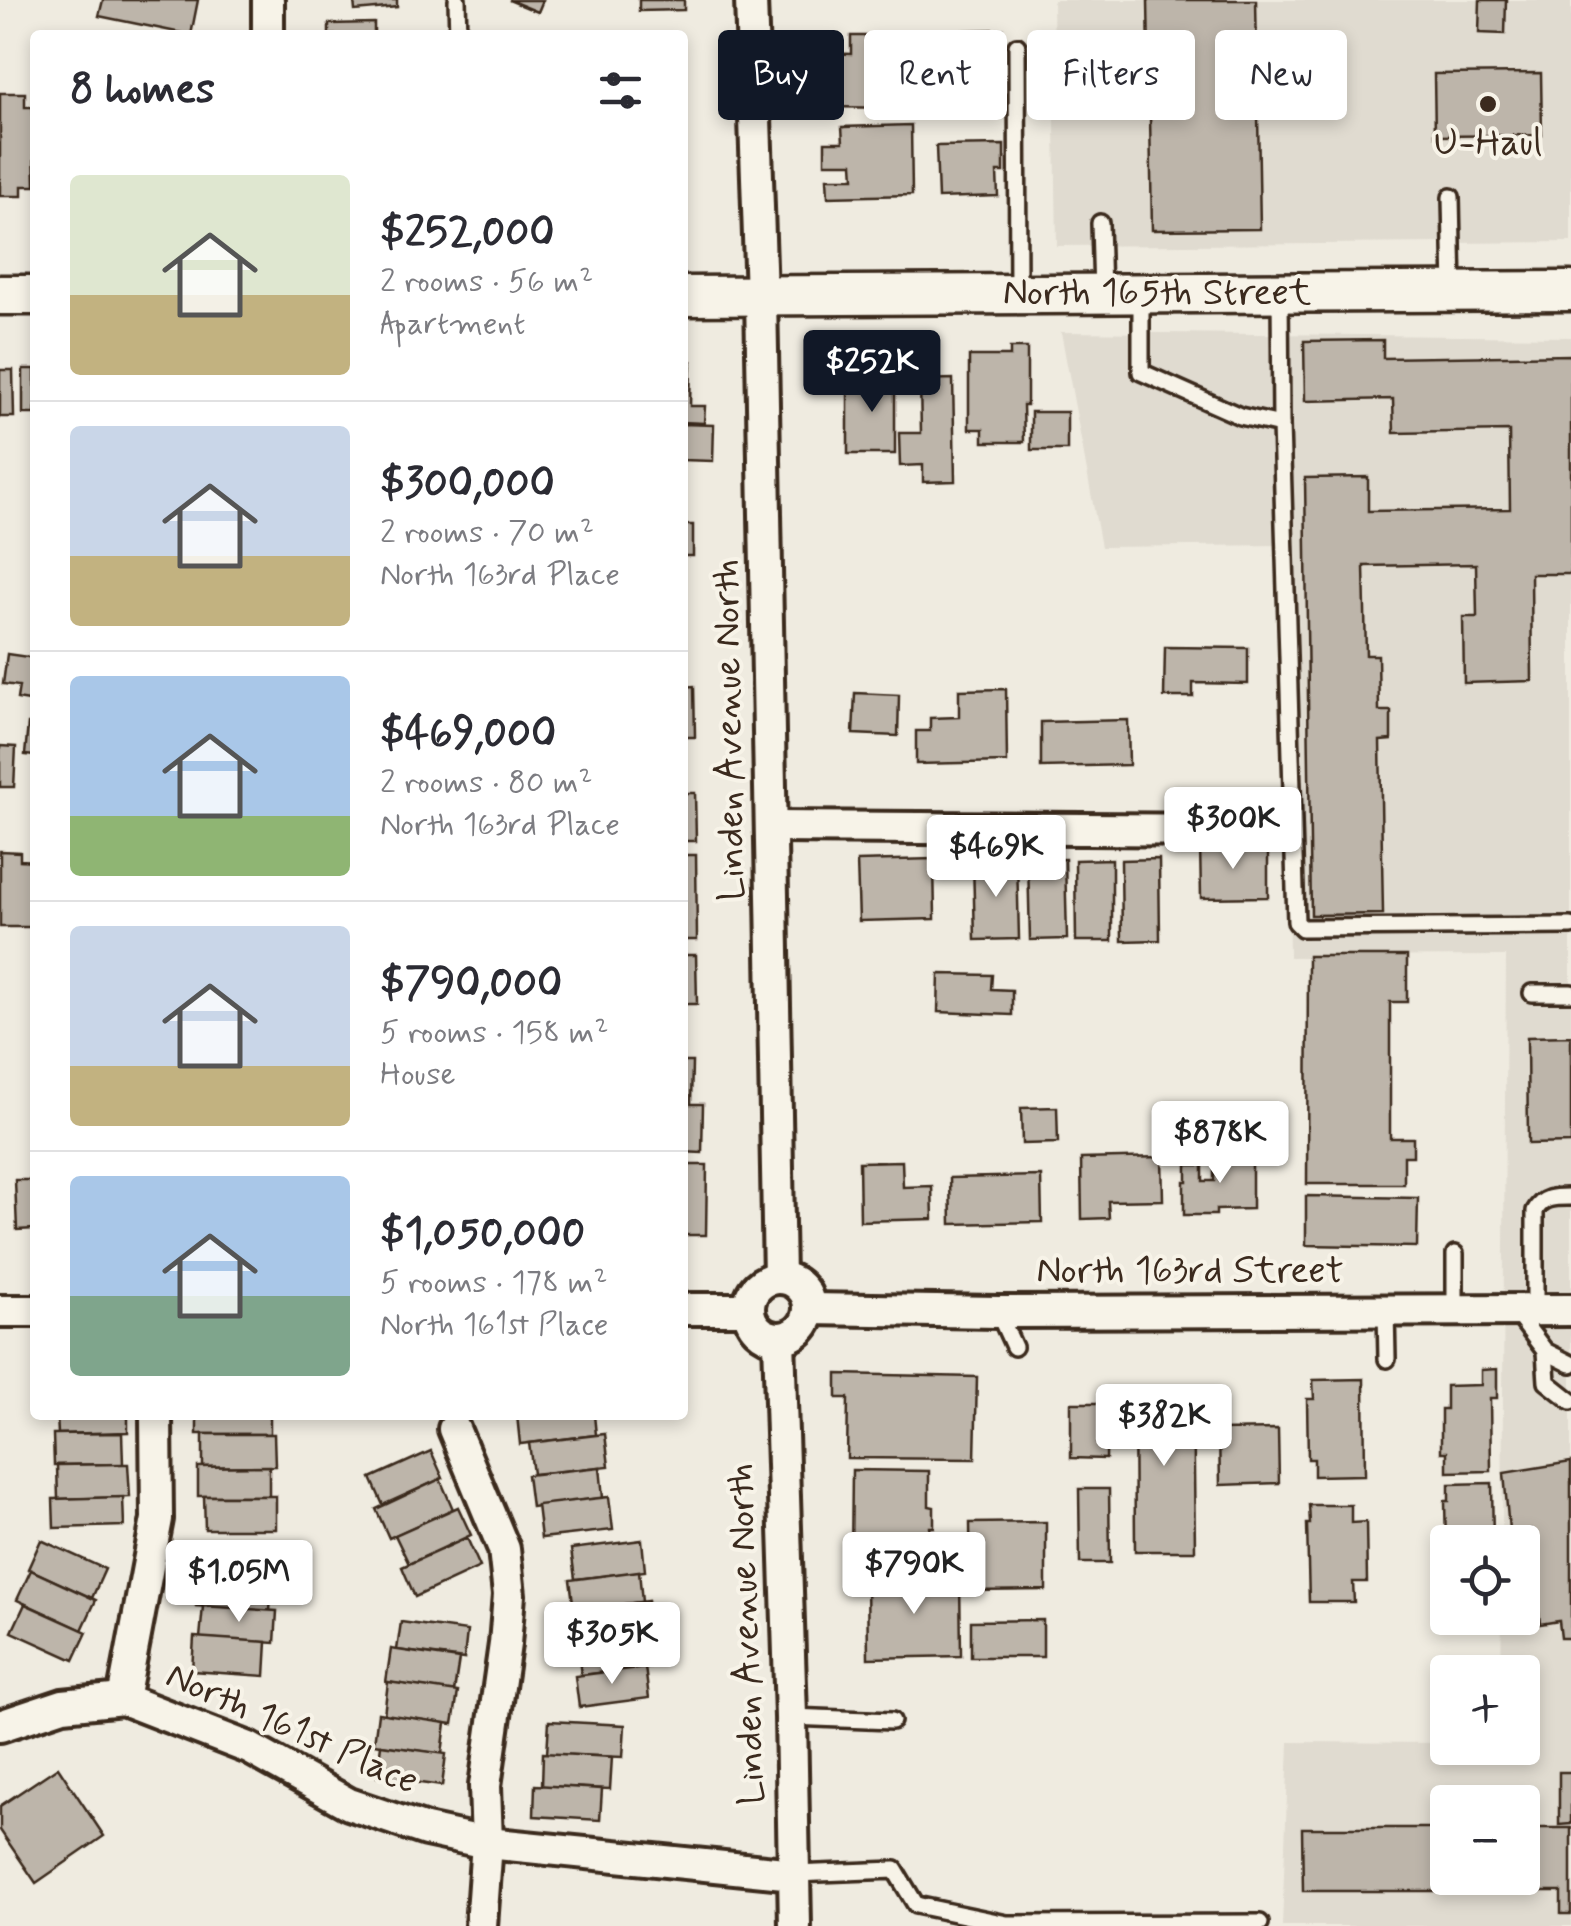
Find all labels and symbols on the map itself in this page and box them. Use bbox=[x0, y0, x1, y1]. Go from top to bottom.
marker: U-Haul bbox=[1477, 93, 1499, 115]
place label: U-Haul bbox=[1434, 119, 1542, 168]
street label: North 165th Street bbox=[1003, 269, 1311, 318]
pin: $252K bbox=[802, 330, 942, 415]
street label: Linden Avenue North bbox=[703, 559, 757, 901]
pin: $300K bbox=[1163, 787, 1303, 872]
pin: $469K bbox=[926, 815, 1066, 900]
pin: $878K bbox=[1150, 1101, 1290, 1186]
street label: North 163rd Street bbox=[1036, 1247, 1344, 1296]
pin: $382K bbox=[1094, 1384, 1234, 1469]
street label: Linden Avenue North bbox=[717, 1462, 777, 1806]
pin: $790K bbox=[844, 1532, 984, 1617]
pin: $1.05M bbox=[158, 1540, 320, 1625]
pin: $305K bbox=[542, 1602, 682, 1687]
street label: North 161st Place bbox=[158, 1651, 426, 1807]

